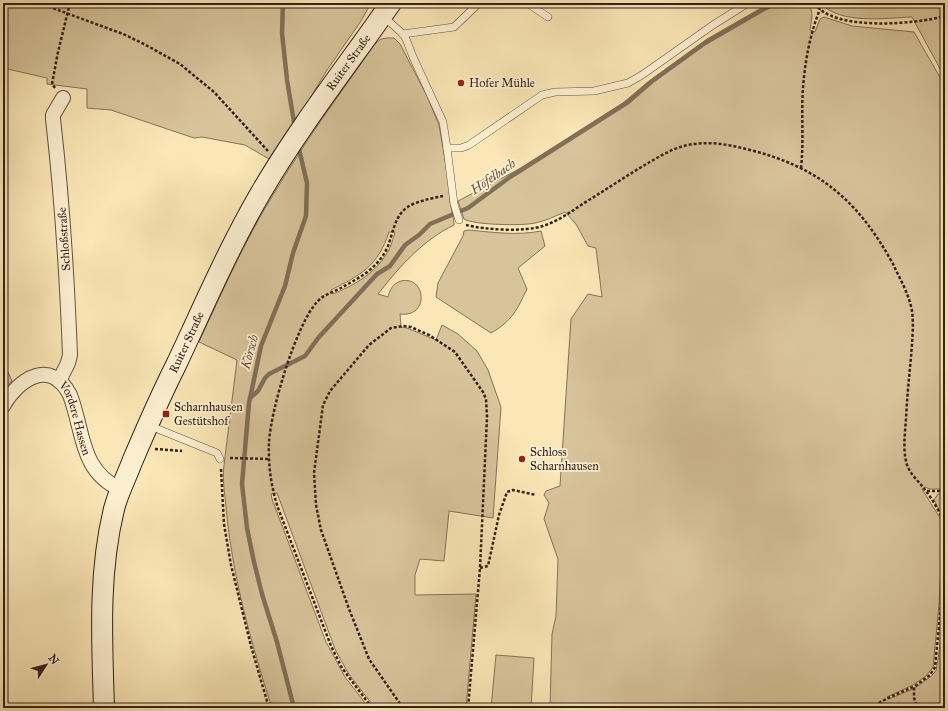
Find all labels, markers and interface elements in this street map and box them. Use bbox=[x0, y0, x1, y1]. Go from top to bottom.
street label: Ruiter Straße bbox=[323, 31, 374, 93]
place label: Hofer Mühle bbox=[469, 76, 535, 90]
marker: Hofer Mühle bbox=[456, 78, 466, 88]
water label: Höfelbach bbox=[466, 155, 519, 199]
street label: Schloßstraße bbox=[55, 207, 73, 271]
street label: Ruiter Straße bbox=[166, 309, 207, 375]
water label: Körsch bbox=[238, 333, 262, 372]
street label: Vordere Hassen bbox=[56, 378, 94, 458]
place label: Scharnhausen Gestütshof bbox=[174, 400, 243, 428]
marker: Scharnhausen Gestütshof bbox=[161, 409, 171, 419]
place label: Schloss Scharnhausen bbox=[530, 445, 599, 473]
marker: Schloss Scharnhausen bbox=[517, 454, 527, 464]
north arrow bbox=[26, 645, 66, 685]
text: N bbox=[46, 652, 62, 668]

